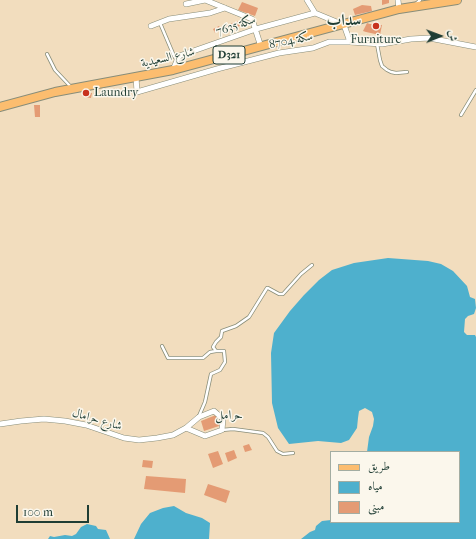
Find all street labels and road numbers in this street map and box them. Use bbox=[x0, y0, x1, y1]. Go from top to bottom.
street label: سكة 7635 bbox=[214, 12, 258, 40]
street label: سكة 8704 bbox=[268, 29, 314, 53]
street label: شارع السعيدية bbox=[140, 45, 196, 71]
road number: D321 bbox=[213, 46, 245, 64]
street label: شارع حرامال bbox=[70, 406, 124, 434]

